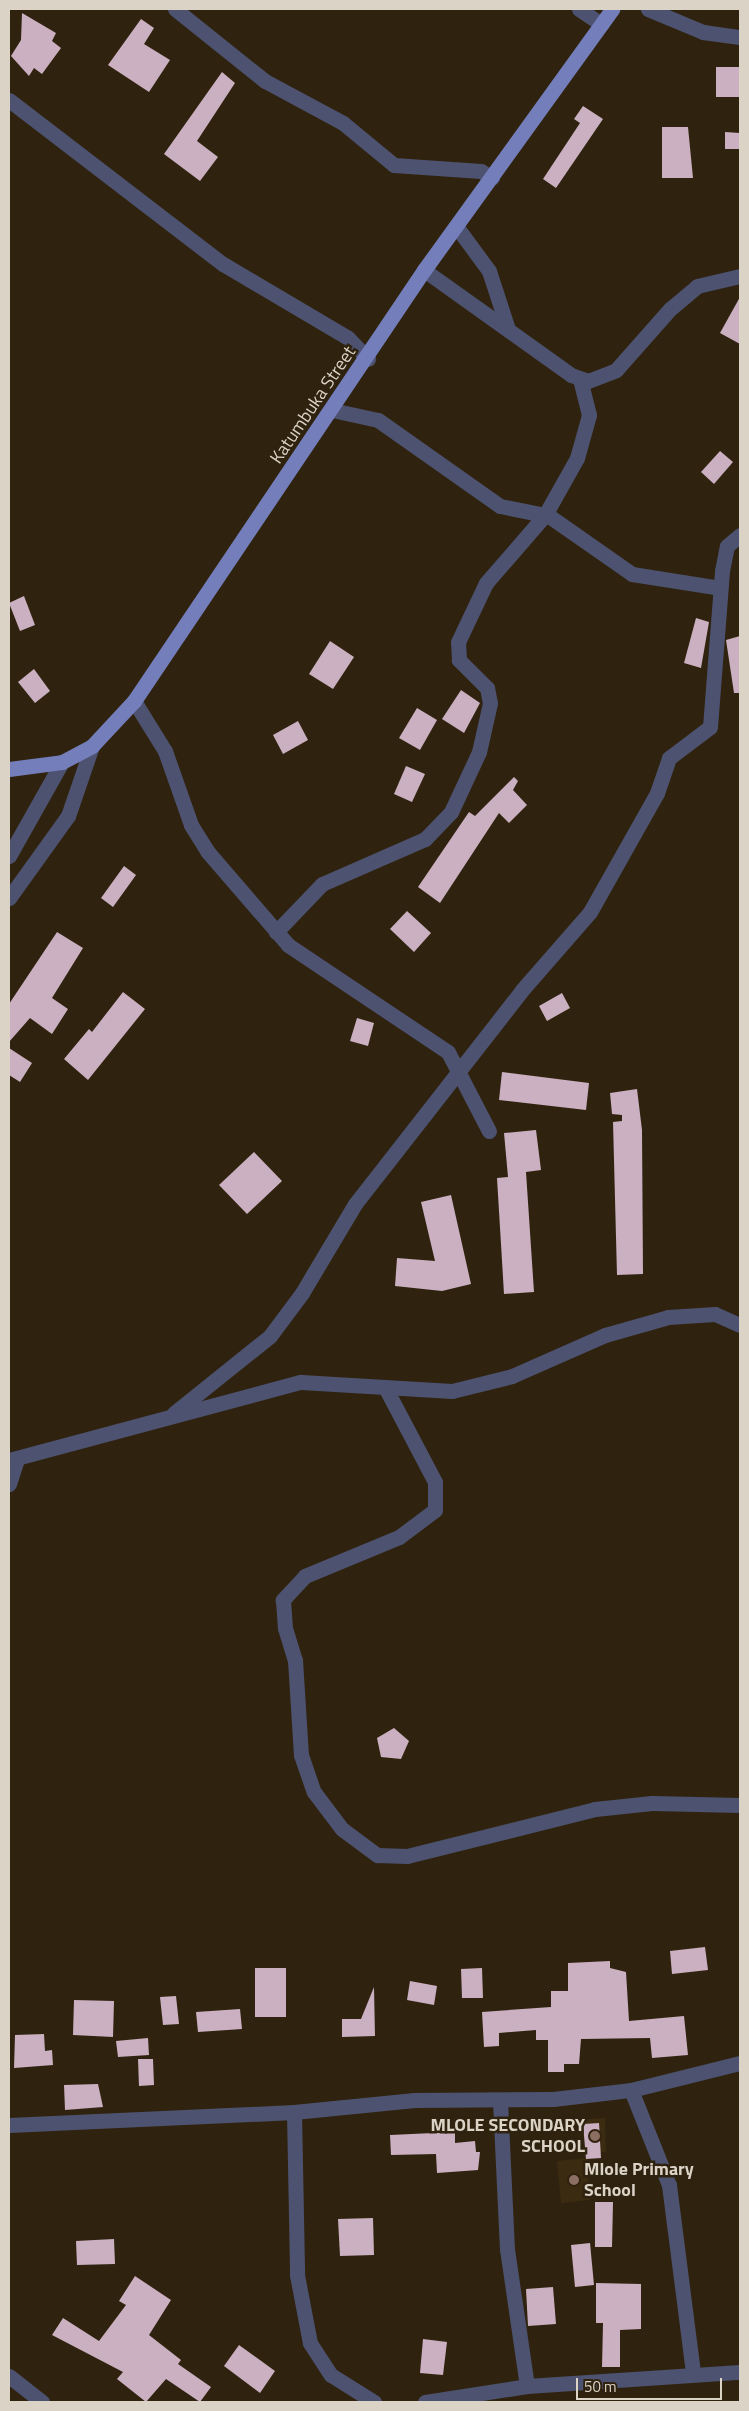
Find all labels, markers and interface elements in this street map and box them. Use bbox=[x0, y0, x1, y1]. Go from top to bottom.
street label: Katumbuka Street bbox=[266, 342, 360, 468]
place label: MLOLE SECONDARY SCHOOL bbox=[431, 2115, 585, 2158]
marker: MLOLE SECONDARY SCHOOL bbox=[589, 2130, 601, 2142]
place label: Mlole Primary School bbox=[584, 2159, 694, 2202]
marker: Mlole Primary School bbox=[568, 2174, 580, 2186]
scale bar bbox=[579, 2368, 725, 2400]
text: 50 m bbox=[584, 2375, 617, 2398]

